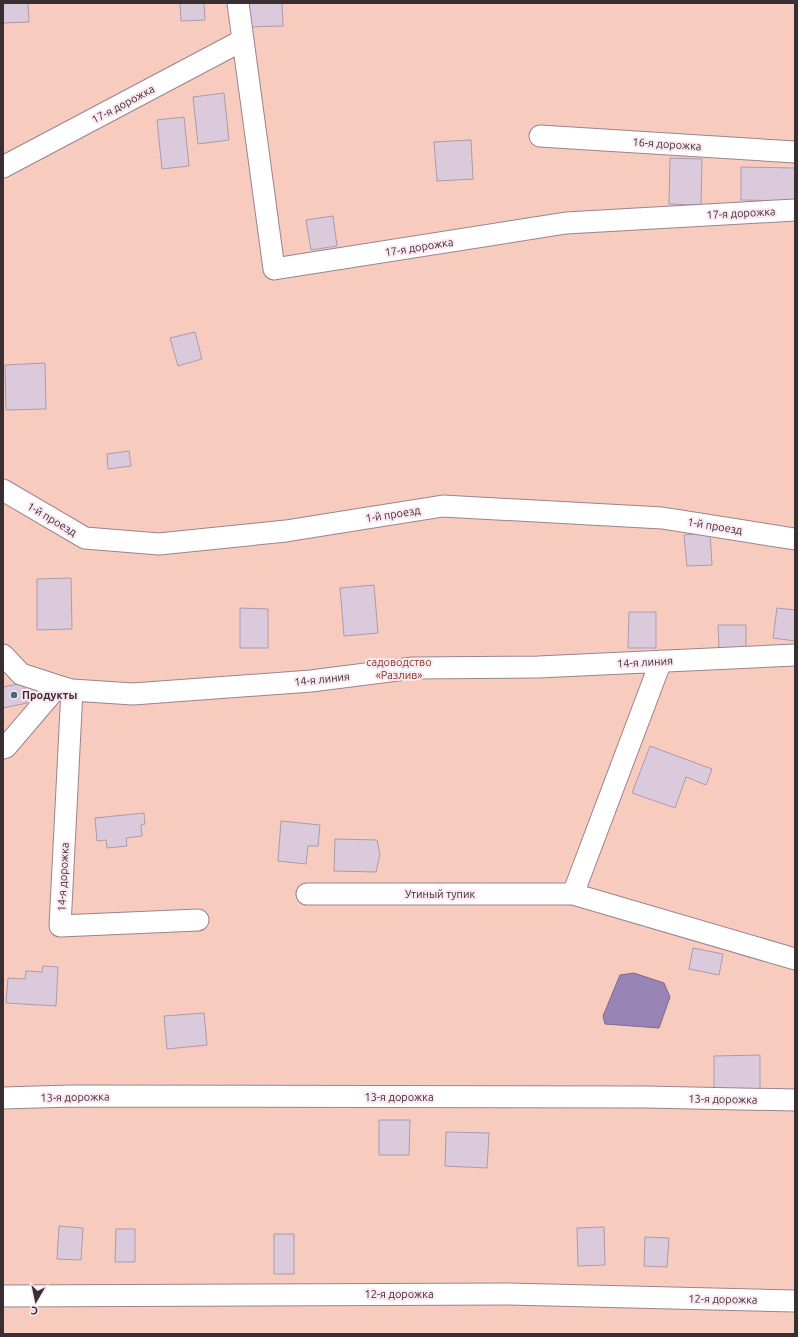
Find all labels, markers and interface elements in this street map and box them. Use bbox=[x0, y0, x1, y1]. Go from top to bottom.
street label: 17-я дорожка bbox=[90, 82, 156, 126]
street label: 16-я дорожка bbox=[632, 136, 702, 152]
street label: 17-я дорожка bbox=[706, 205, 776, 221]
street label: 17-я дорожка bbox=[384, 236, 454, 258]
street label: 1-й проезд bbox=[25, 500, 79, 539]
street label: 1-й проезд bbox=[365, 504, 422, 524]
street label: 1-й проезд bbox=[687, 516, 744, 536]
street label: 14-я линия bbox=[617, 655, 673, 669]
park label: садоводство «Разлив» bbox=[366, 656, 432, 681]
street label: 14-я линия bbox=[294, 670, 350, 688]
place label: Продукты bbox=[22, 689, 77, 701]
marker: Продукты bbox=[9, 690, 19, 700]
street label: 14-я дорожка bbox=[55, 842, 71, 912]
street label: Утиный тупик bbox=[405, 888, 475, 900]
street label: 13-я дорожка bbox=[40, 1090, 110, 1104]
street label: 13-я дорожка bbox=[364, 1091, 434, 1103]
street label: 13-я дорожка bbox=[688, 1092, 758, 1106]
north arrow bbox=[16, 1281, 56, 1321]
street label: 12-я дорожка bbox=[364, 1288, 434, 1300]
street label: 12-я дорожка bbox=[688, 1292, 758, 1306]
text: С bbox=[30, 1304, 39, 1317]

